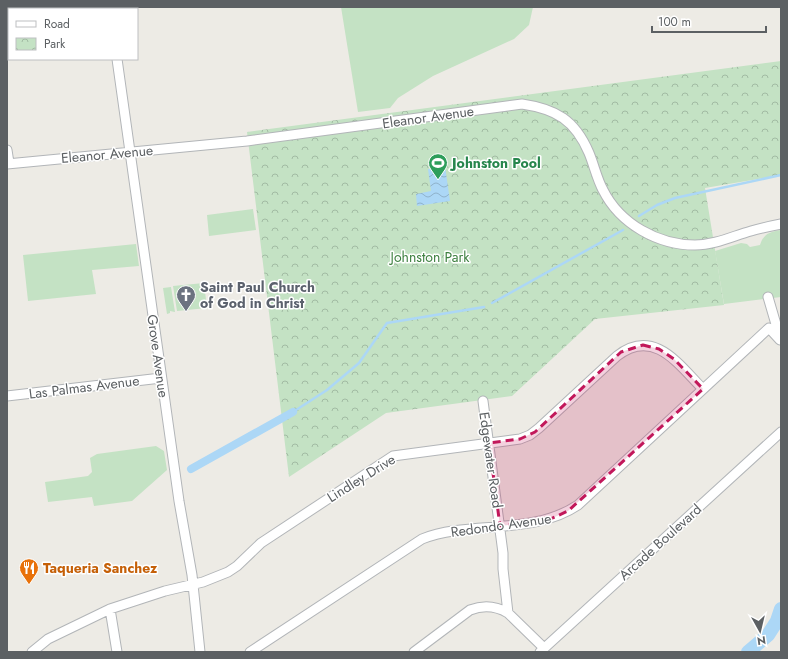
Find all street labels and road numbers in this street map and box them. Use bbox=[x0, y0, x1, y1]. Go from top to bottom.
street label: Eleanor Avenue bbox=[381, 101, 475, 133]
street label: Eleanor Avenue bbox=[60, 140, 154, 168]
street label: Grove Avenue bbox=[142, 313, 174, 399]
street label: Las Palmas Avenue bbox=[28, 370, 140, 404]
street label: Edgewater Road bbox=[474, 411, 508, 509]
street label: Lindley Drive bbox=[323, 449, 399, 507]
street label: Arcade Boulevard bbox=[614, 499, 706, 585]
street label: Redondo Avenue bbox=[449, 508, 553, 542]

